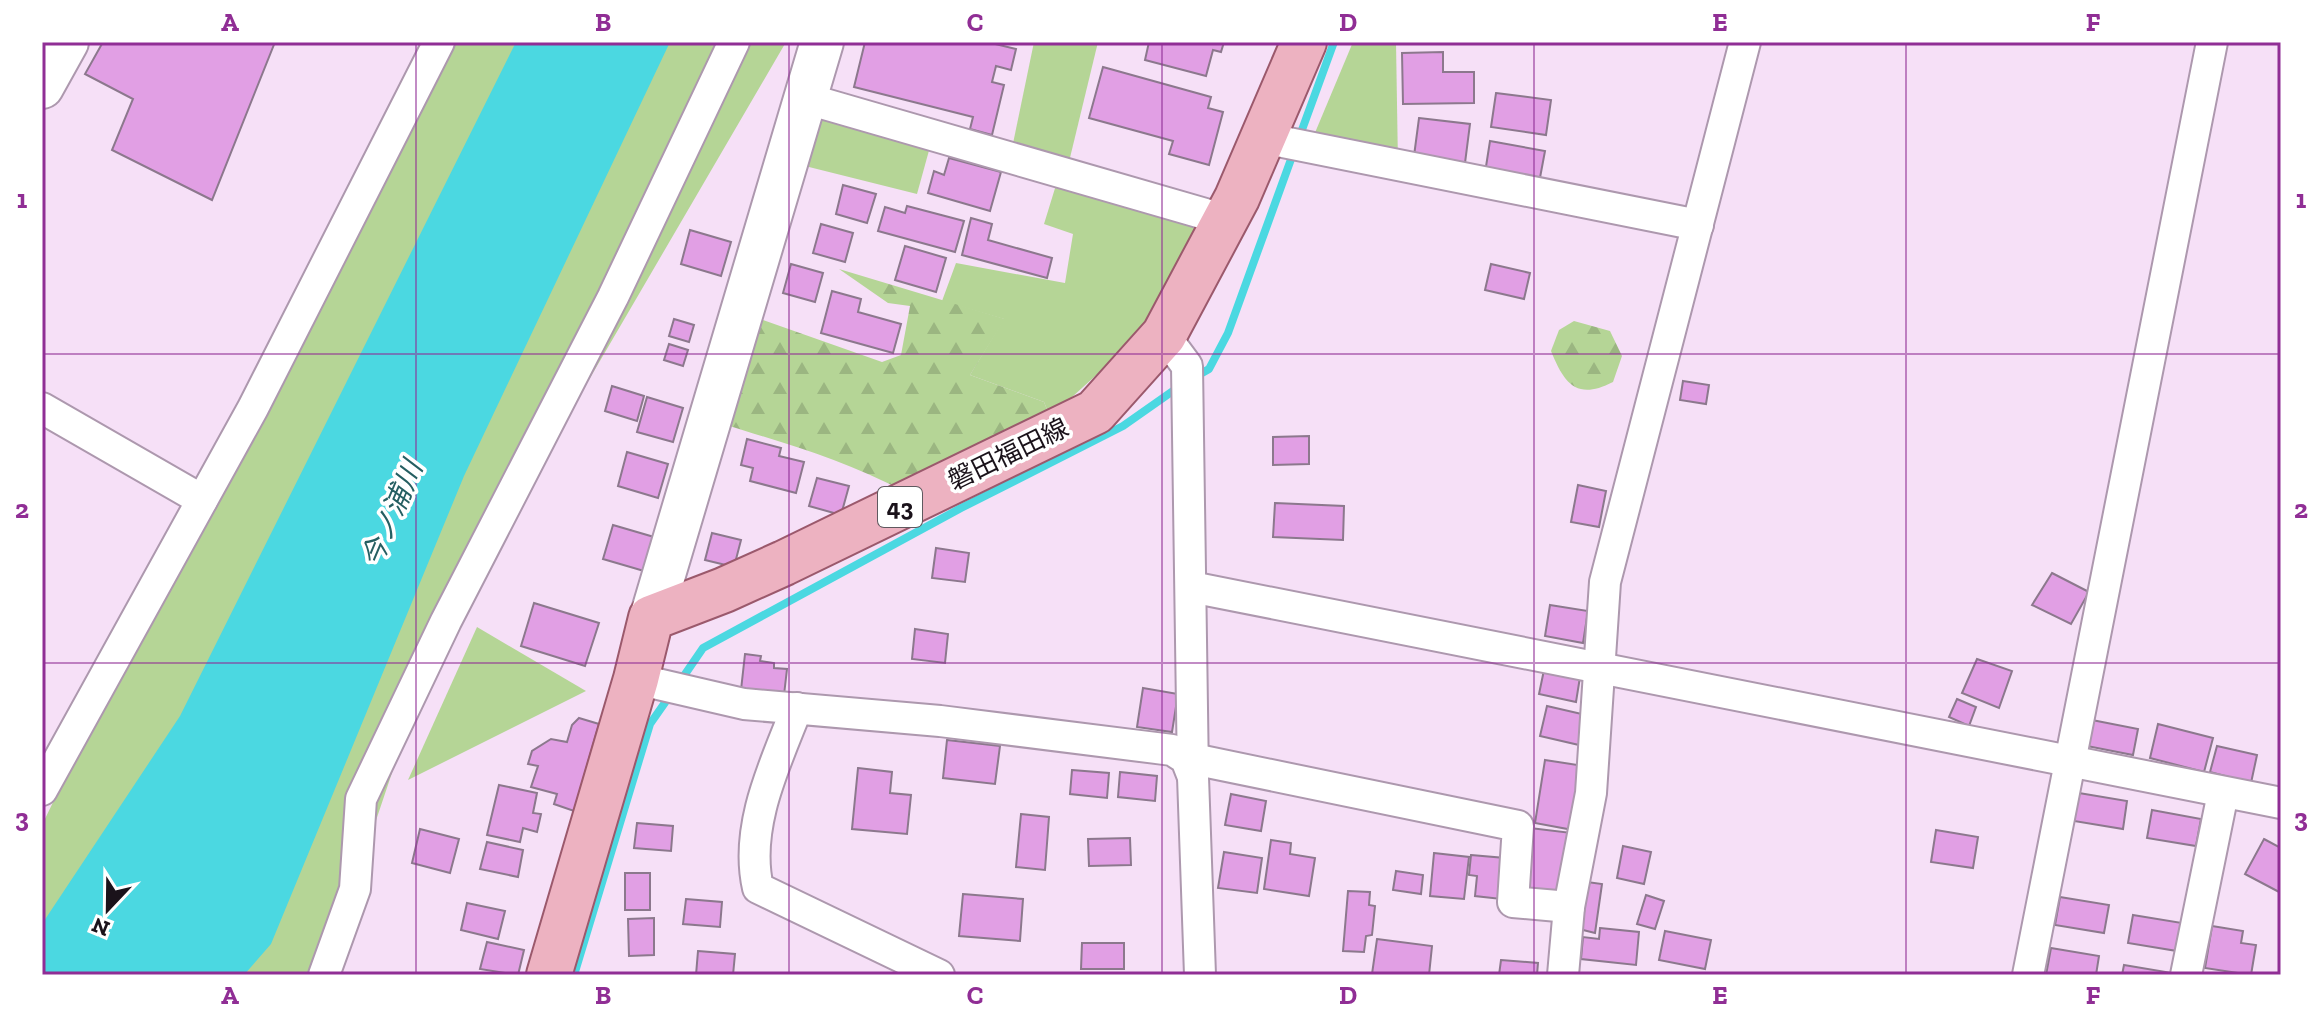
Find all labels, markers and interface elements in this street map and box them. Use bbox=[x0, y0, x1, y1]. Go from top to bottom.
text: A bbox=[221, 6, 239, 38]
text: B bbox=[595, 6, 611, 38]
text: C bbox=[967, 6, 983, 38]
text: D bbox=[1339, 6, 1357, 38]
text: E bbox=[1712, 6, 1728, 38]
text: F bbox=[2086, 6, 2101, 38]
text: 1 bbox=[17, 183, 28, 215]
text: 1 bbox=[2296, 183, 2307, 215]
street label: 磐田福田線 bbox=[943, 411, 1073, 497]
water label: 今ノ浦川 bbox=[355, 453, 430, 572]
road number: 43 bbox=[878, 487, 922, 527]
text: 2 bbox=[15, 493, 29, 525]
text: 2 bbox=[2294, 493, 2308, 525]
text: 3 bbox=[15, 802, 29, 834]
text: 3 bbox=[2294, 802, 2308, 834]
north arrow bbox=[68, 869, 148, 949]
text: N bbox=[88, 911, 114, 943]
text: A bbox=[221, 979, 239, 1011]
text: B bbox=[595, 979, 611, 1011]
text: C bbox=[967, 979, 983, 1011]
text: D bbox=[1339, 979, 1357, 1011]
text: E bbox=[1712, 979, 1728, 1011]
text: F bbox=[2086, 979, 2101, 1011]

